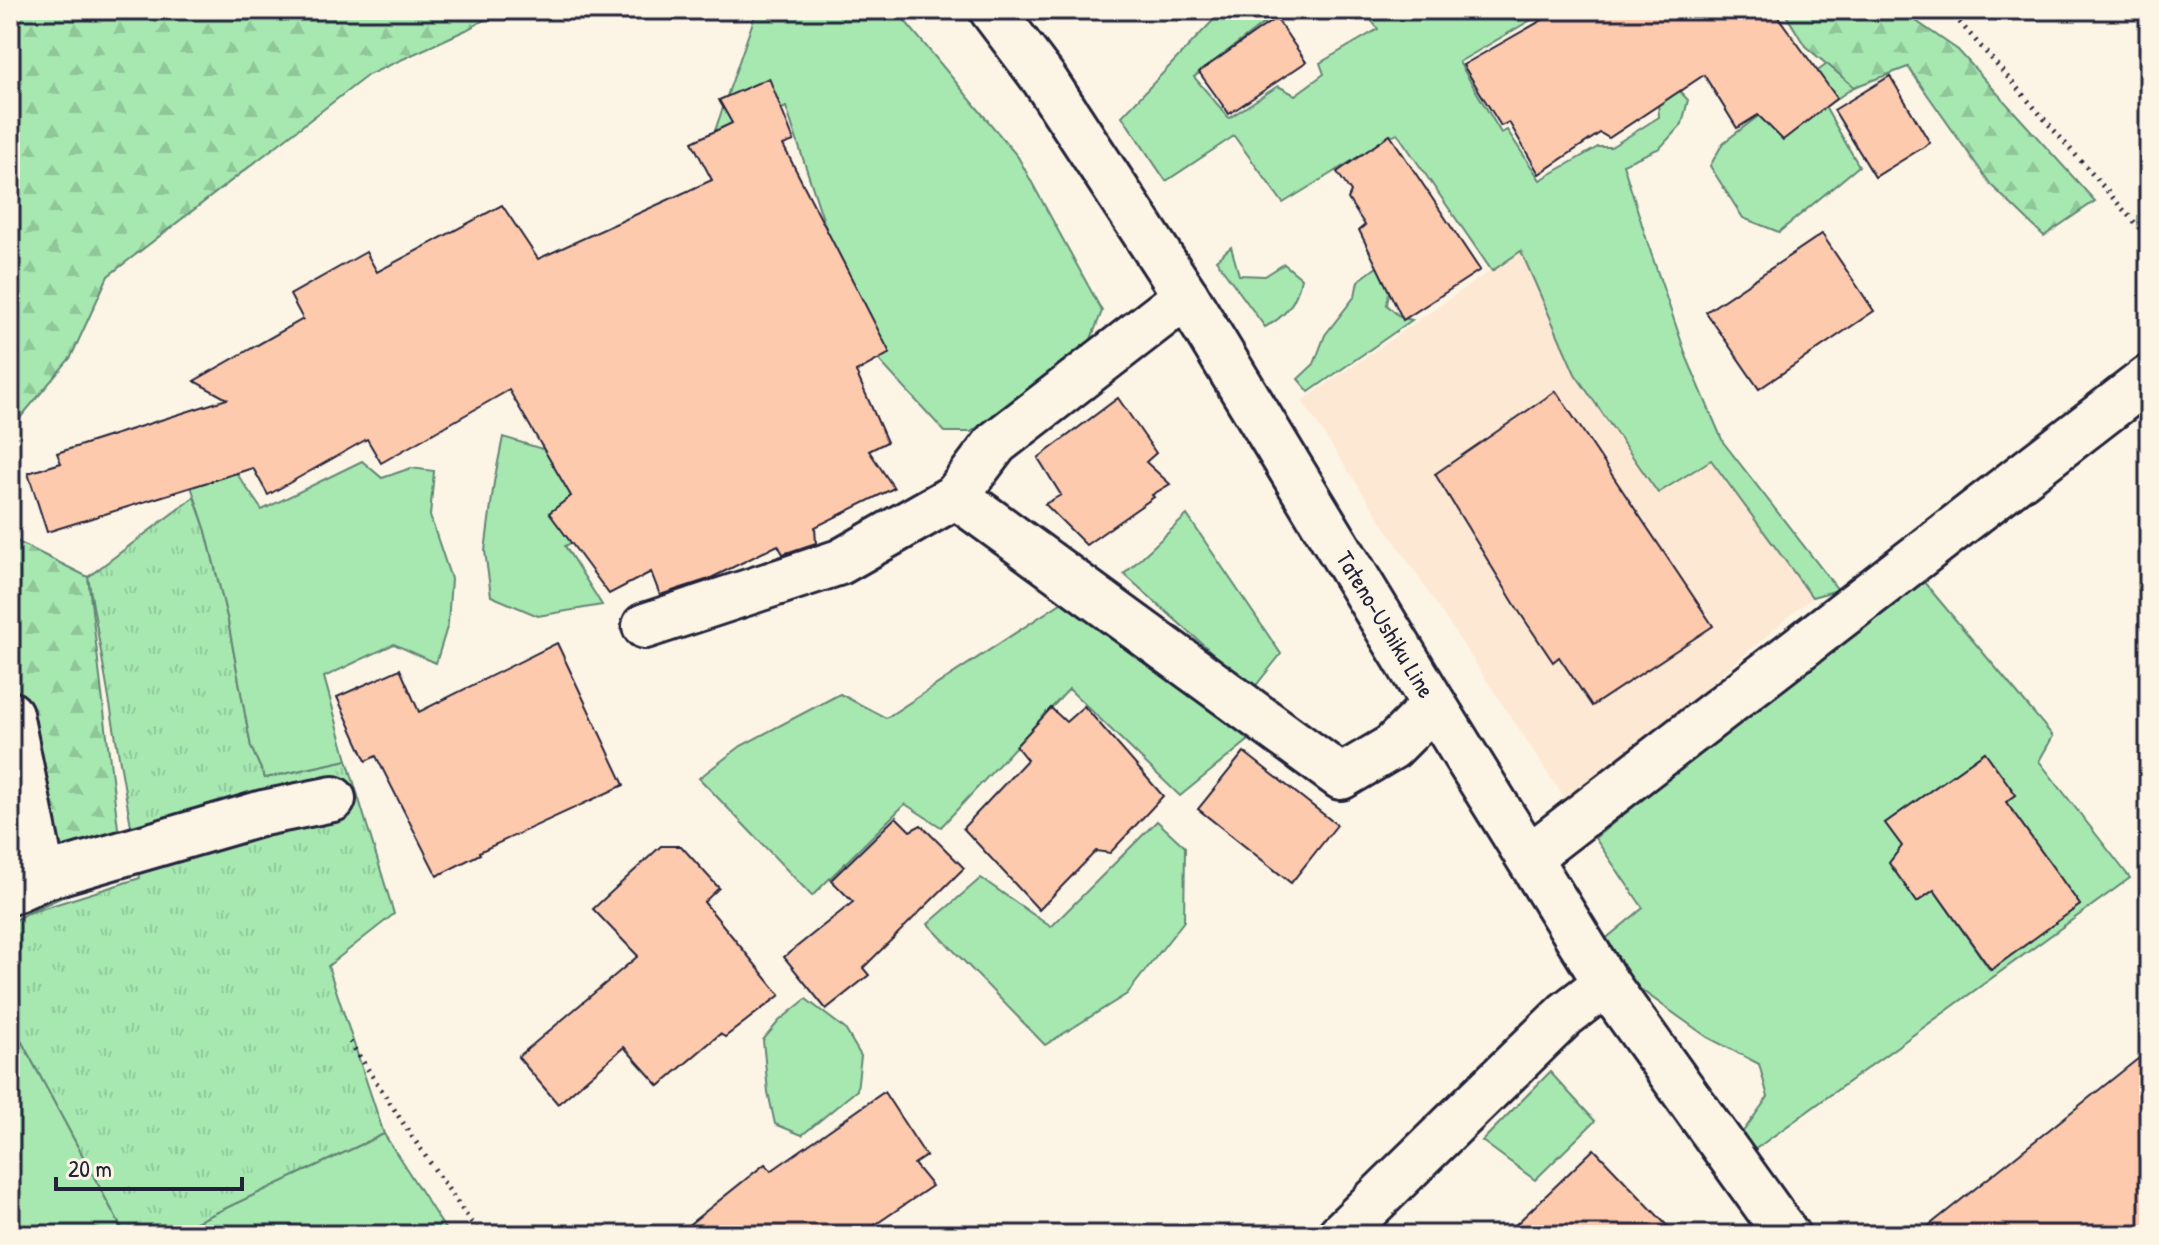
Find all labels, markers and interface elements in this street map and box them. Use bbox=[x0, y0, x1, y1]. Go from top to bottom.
street label: Tateno-Ushiku Line bbox=[1329, 545, 1443, 704]
scale bar bbox=[56, 1141, 242, 1191]
text: 20 m bbox=[68, 1152, 112, 1184]

